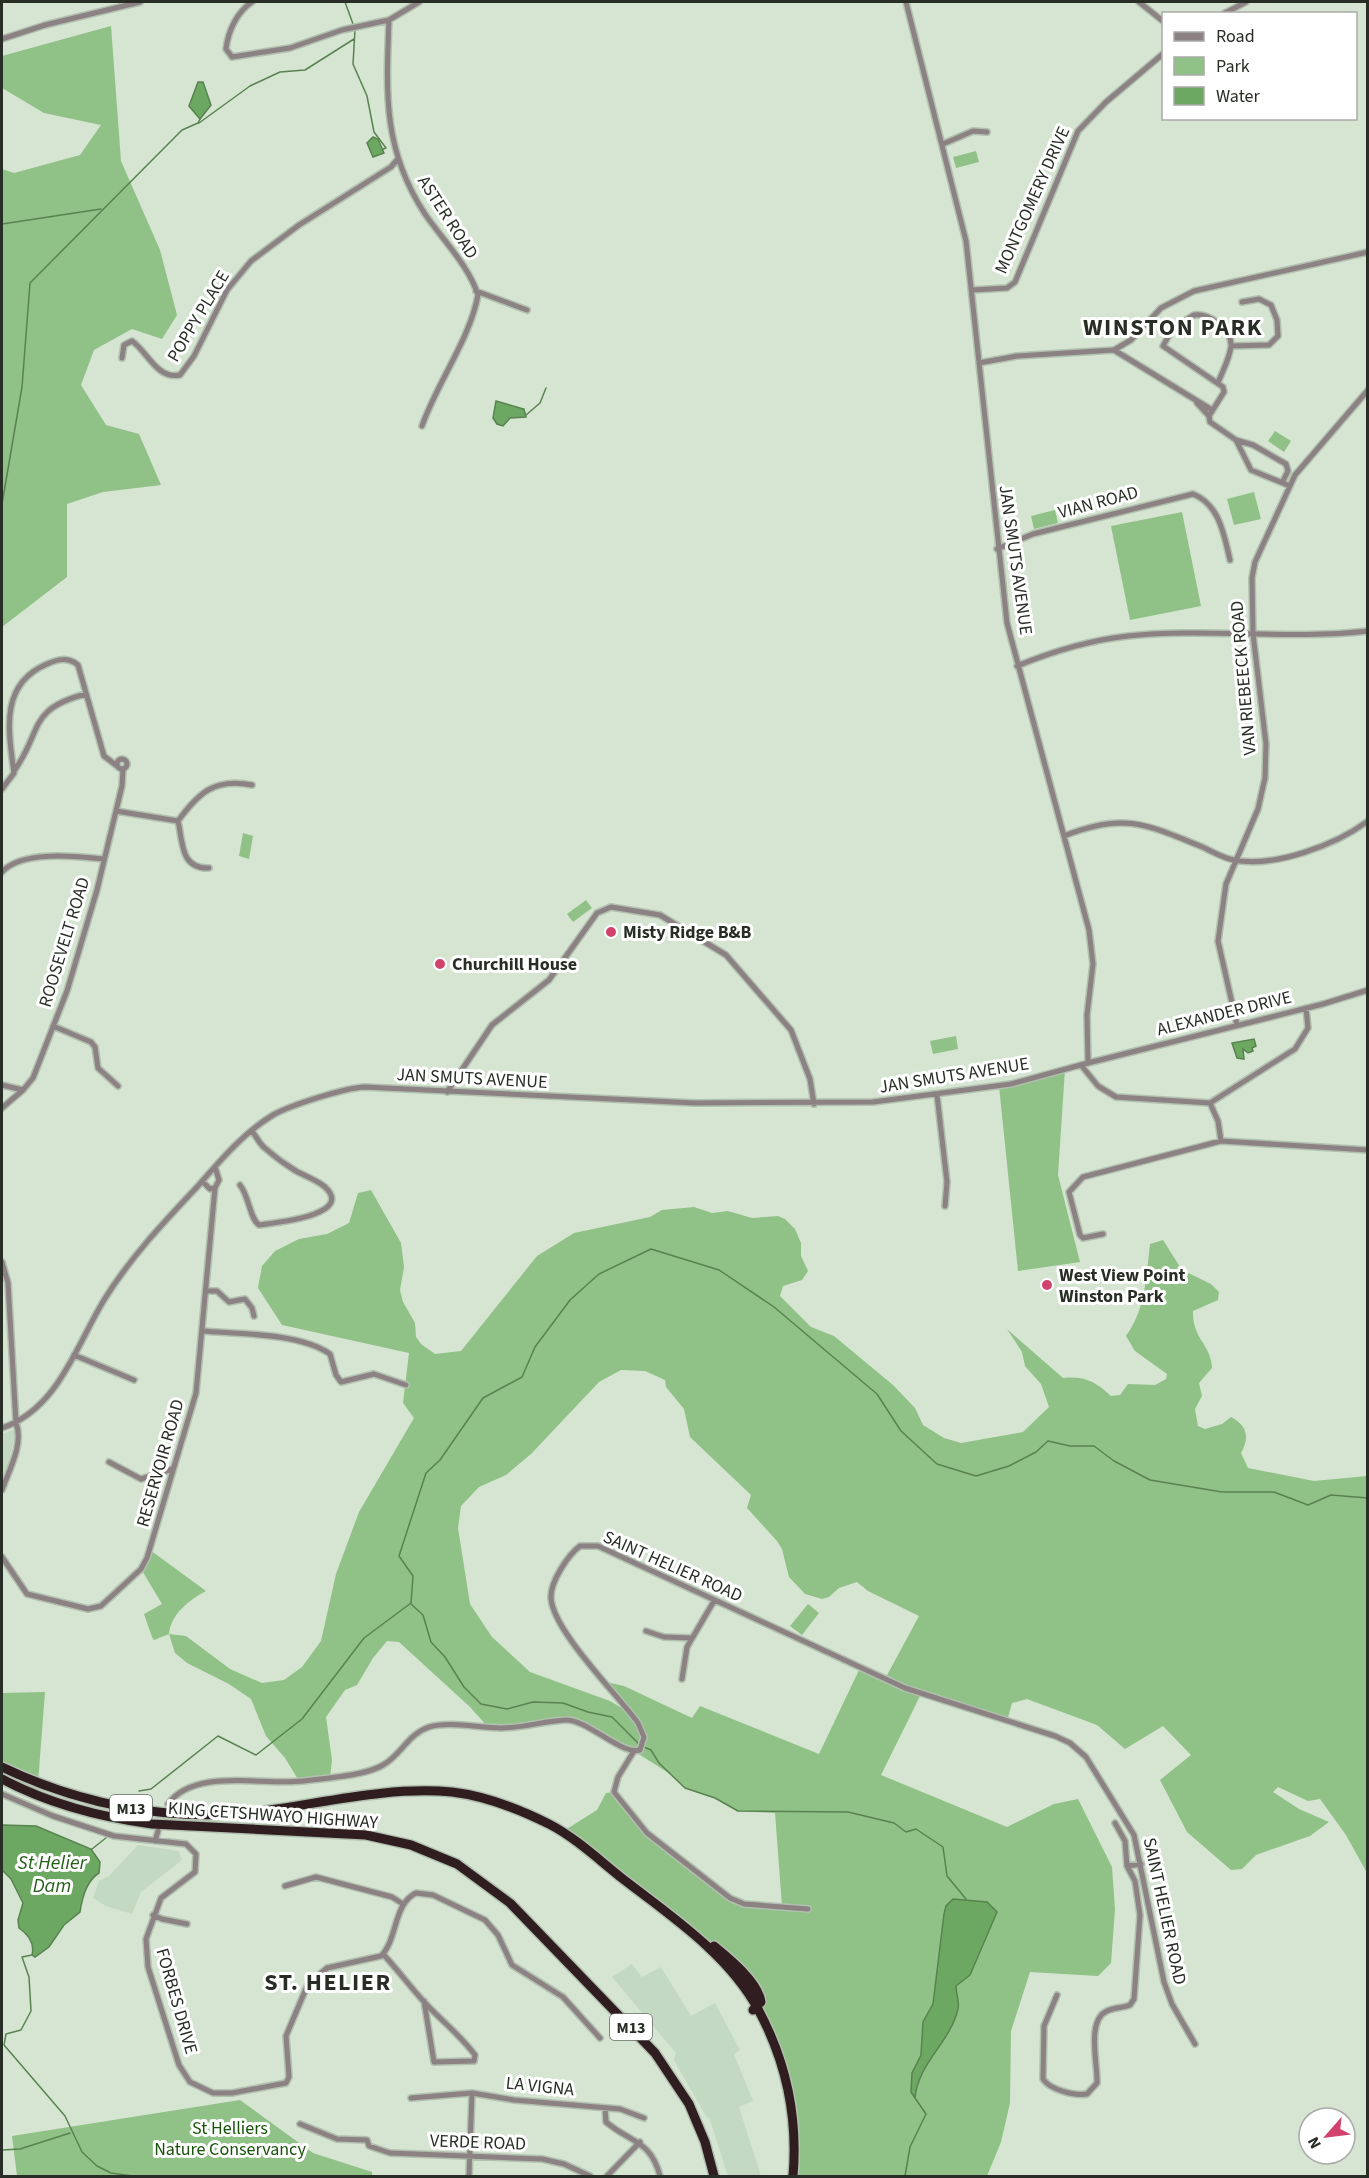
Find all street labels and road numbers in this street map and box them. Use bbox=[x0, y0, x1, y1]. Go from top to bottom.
street label: MONTGOMERY DRIVE bbox=[989, 123, 1076, 278]
street label: ASTER ROAD bbox=[411, 171, 484, 264]
street label: POPPY PLACE bbox=[161, 266, 236, 367]
street label: VIAN ROAD bbox=[1055, 480, 1141, 525]
street label: JAN SMUTS AVENUE bbox=[993, 483, 1038, 637]
street label: VAN RIEBEECK ROAD bbox=[1224, 600, 1263, 756]
street label: ROOSEVELT ROAD bbox=[33, 874, 96, 1010]
street label: ALEXANDER DRIVE bbox=[1154, 985, 1294, 1042]
street label: JAN SMUTS AVENUE bbox=[877, 1051, 1031, 1100]
street label: JAN SMUTS AVENUE bbox=[396, 1062, 548, 1095]
street label: RESERVOIR ROAD bbox=[130, 1396, 191, 1530]
street label: SAINT HELIER ROAD bbox=[599, 1525, 746, 1608]
road number: M13 bbox=[110, 1795, 152, 1821]
street label: KING CETSHWAYO HIGHWAY bbox=[167, 1796, 379, 1835]
street label: SAINT HELIER ROAD bbox=[1137, 1835, 1192, 1987]
street label: FORBES DRIVE bbox=[149, 1945, 204, 2057]
road number: M13 bbox=[610, 2014, 652, 2040]
street label: LA VIGNA bbox=[504, 2070, 576, 2103]
street label: VERDE ROAD bbox=[430, 2128, 526, 2157]

